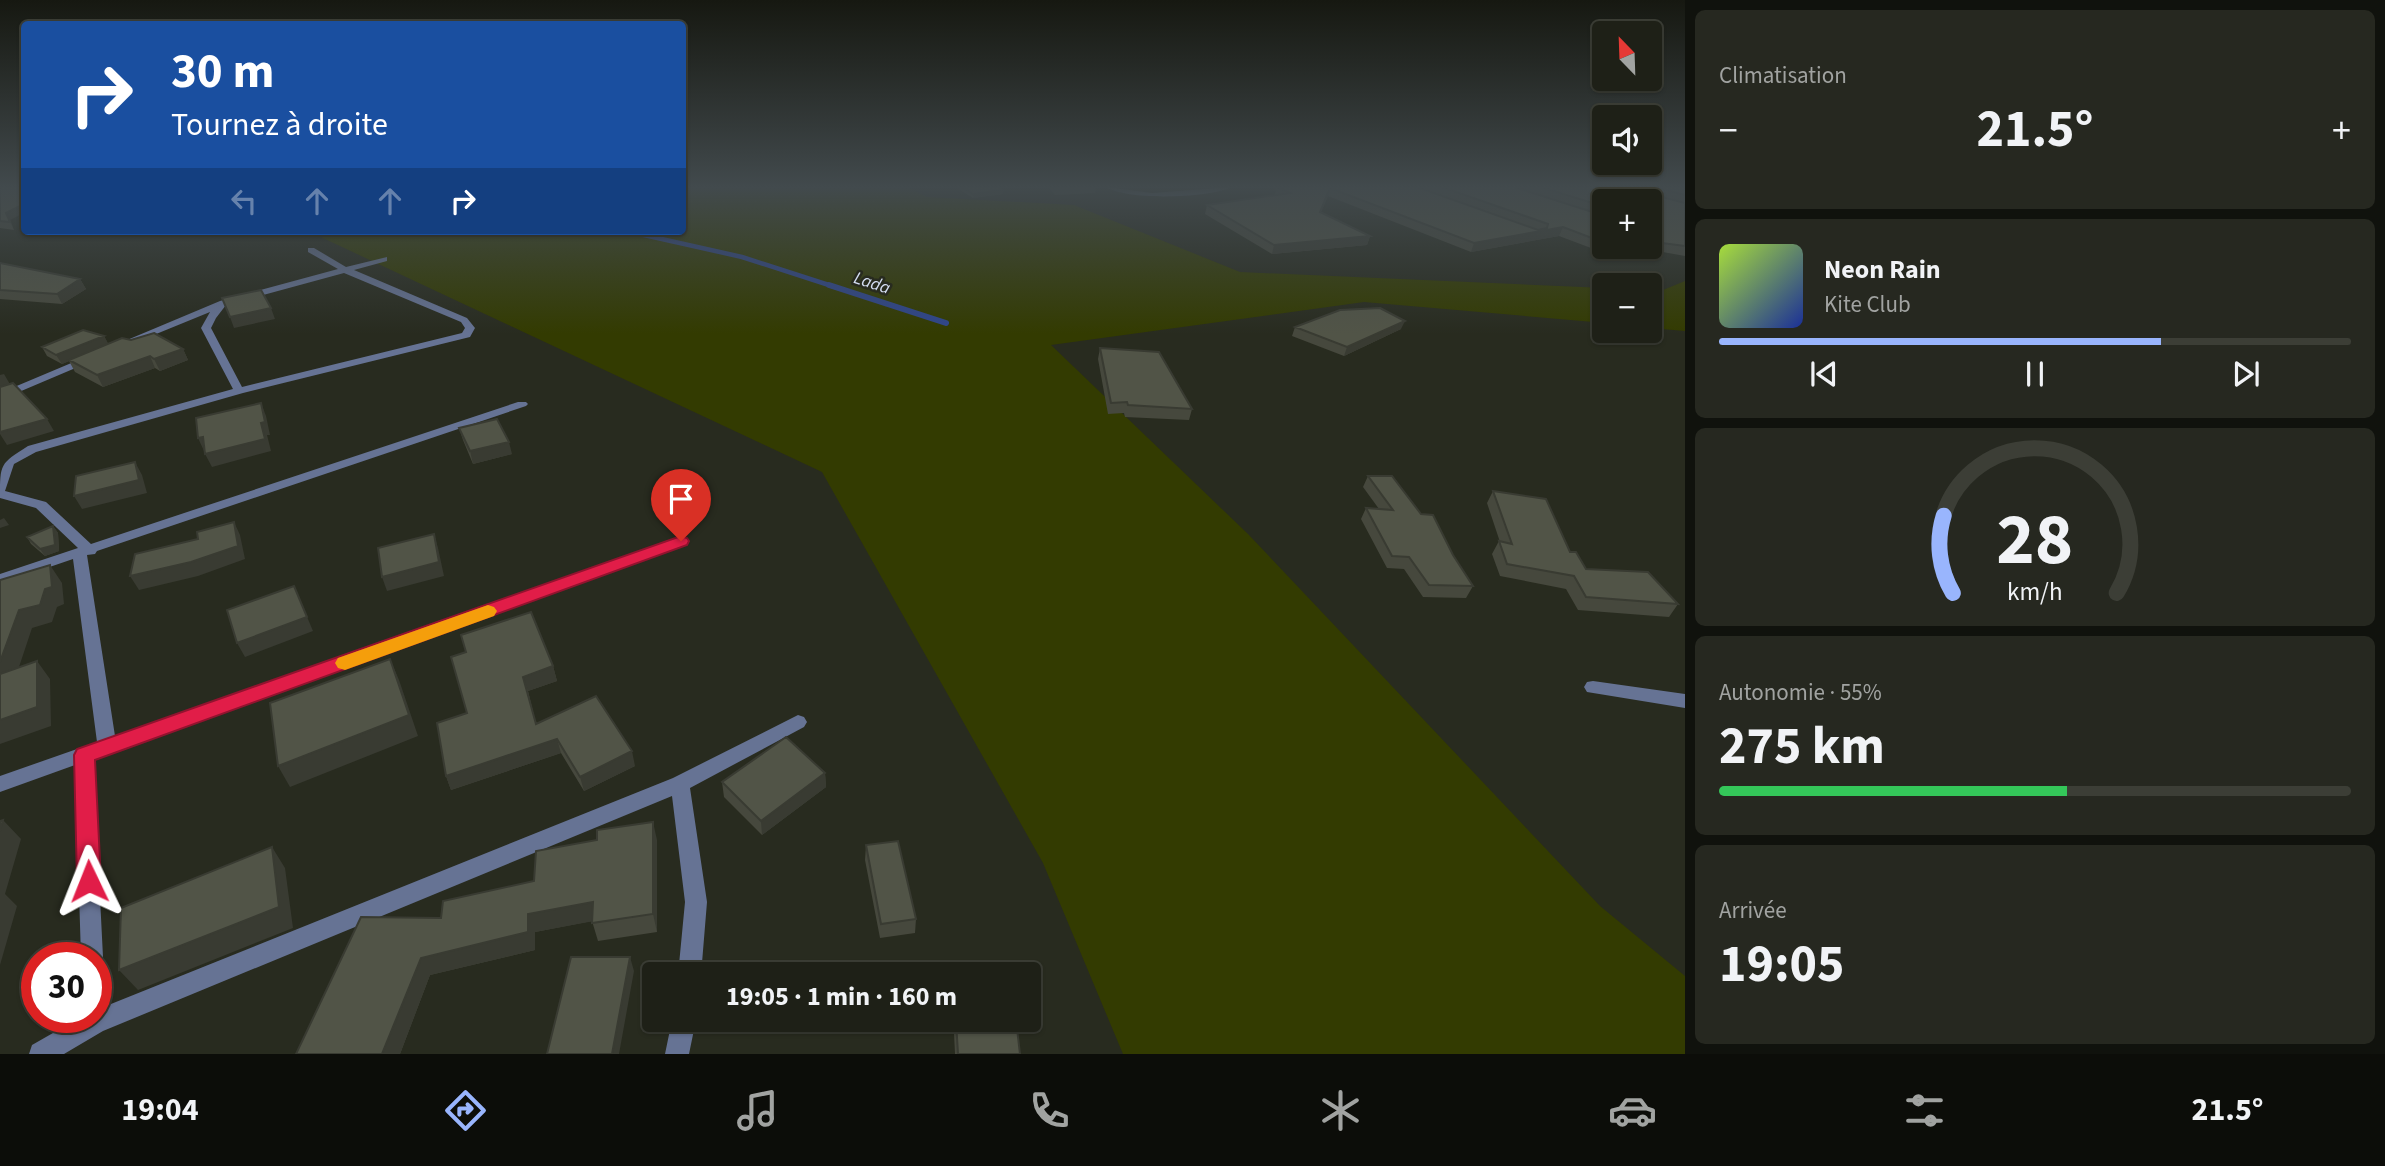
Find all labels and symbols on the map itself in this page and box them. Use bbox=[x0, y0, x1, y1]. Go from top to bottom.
north arrow bbox=[1592, 21, 1662, 91]
water label: Lada bbox=[851, 265, 894, 301]
pin bbox=[651, 469, 711, 541]
position arrow bbox=[52, 844, 126, 918]
speed limit sign: 30 bbox=[21, 942, 112, 1033]

